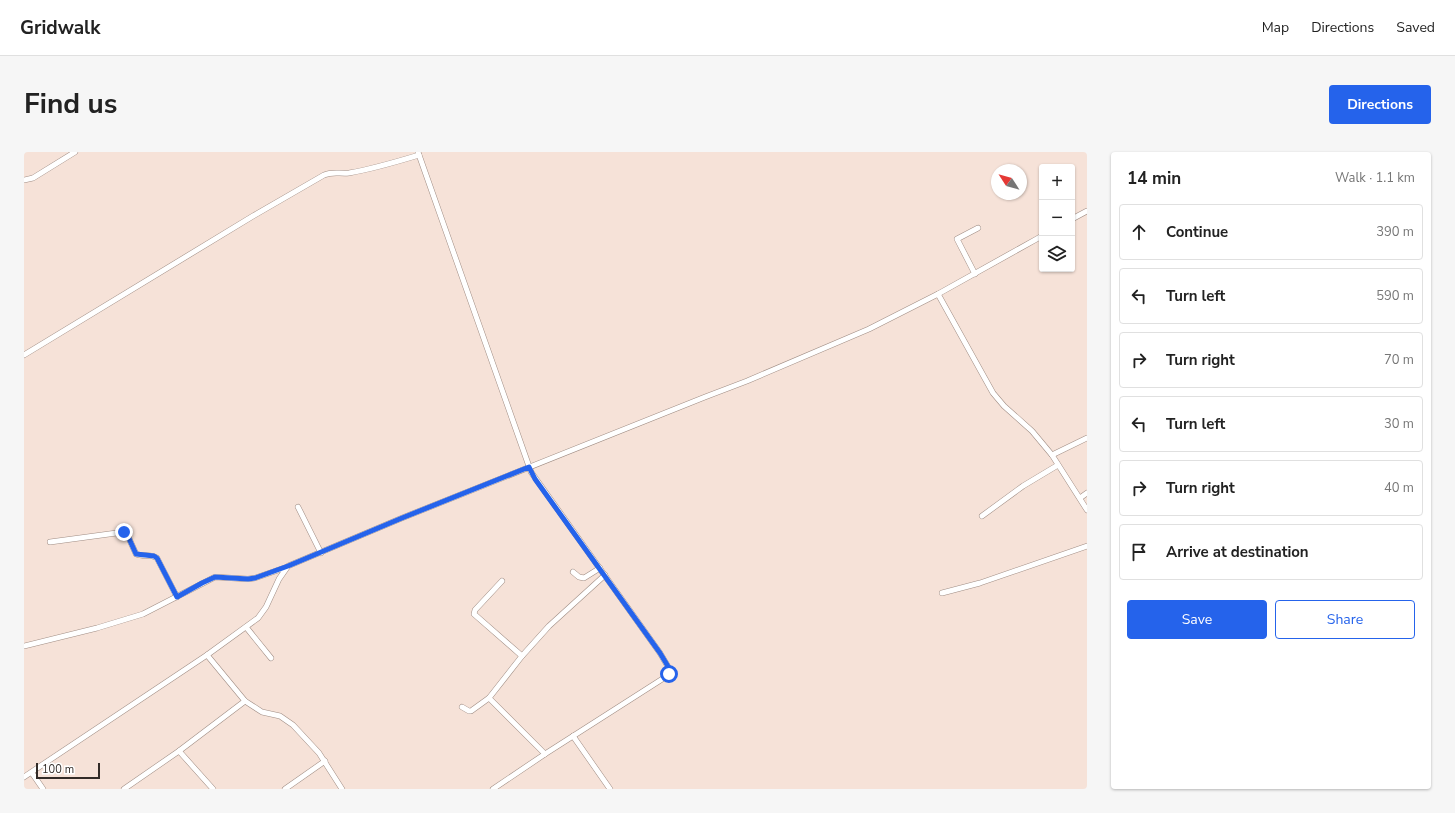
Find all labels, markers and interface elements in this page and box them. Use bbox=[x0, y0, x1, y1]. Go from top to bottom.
text: Gridwalk bbox=[20, 15, 100, 41]
text: Map bbox=[1262, 18, 1289, 37]
text: Directions bbox=[1311, 18, 1374, 37]
text: Saved bbox=[1396, 18, 1435, 37]
text: Find us bbox=[24, 85, 118, 123]
button: Directions bbox=[1329, 85, 1431, 124]
north arrow bbox=[991, 164, 1027, 200]
map controls bbox=[1039, 164, 1075, 272]
button: + bbox=[1039, 164, 1075, 200]
text: 14 min bbox=[1127, 167, 1181, 190]
text: Walk · 1.1 km bbox=[1335, 169, 1415, 187]
button: − bbox=[1039, 200, 1075, 236]
icon: ahead bbox=[1128, 221, 1150, 243]
text: Continue bbox=[1166, 222, 1228, 242]
text: 390 m bbox=[1376, 223, 1414, 241]
button: layers bbox=[1039, 236, 1075, 272]
icon: left bbox=[1128, 285, 1150, 307]
text: Turn left bbox=[1166, 286, 1225, 306]
text: 590 m bbox=[1376, 287, 1414, 305]
icon: right bbox=[1128, 349, 1150, 371]
text: Turn right bbox=[1166, 350, 1235, 370]
text: 70 m bbox=[1384, 351, 1414, 369]
icon: left bbox=[1128, 413, 1150, 435]
text: Turn left bbox=[1166, 414, 1225, 434]
text: 30 m bbox=[1384, 415, 1414, 433]
icon: right bbox=[1128, 477, 1150, 499]
text: Turn right bbox=[1166, 478, 1235, 498]
text: 40 m bbox=[1384, 479, 1414, 497]
route end bbox=[115, 523, 133, 541]
icon: arrive bbox=[1128, 541, 1150, 563]
text: Arrive at destination bbox=[1166, 542, 1309, 562]
button: Save bbox=[1127, 600, 1267, 639]
button: Share bbox=[1275, 600, 1415, 639]
route start bbox=[660, 665, 678, 683]
scale bar bbox=[36, 761, 100, 780]
text: 100 m bbox=[42, 762, 74, 777]

